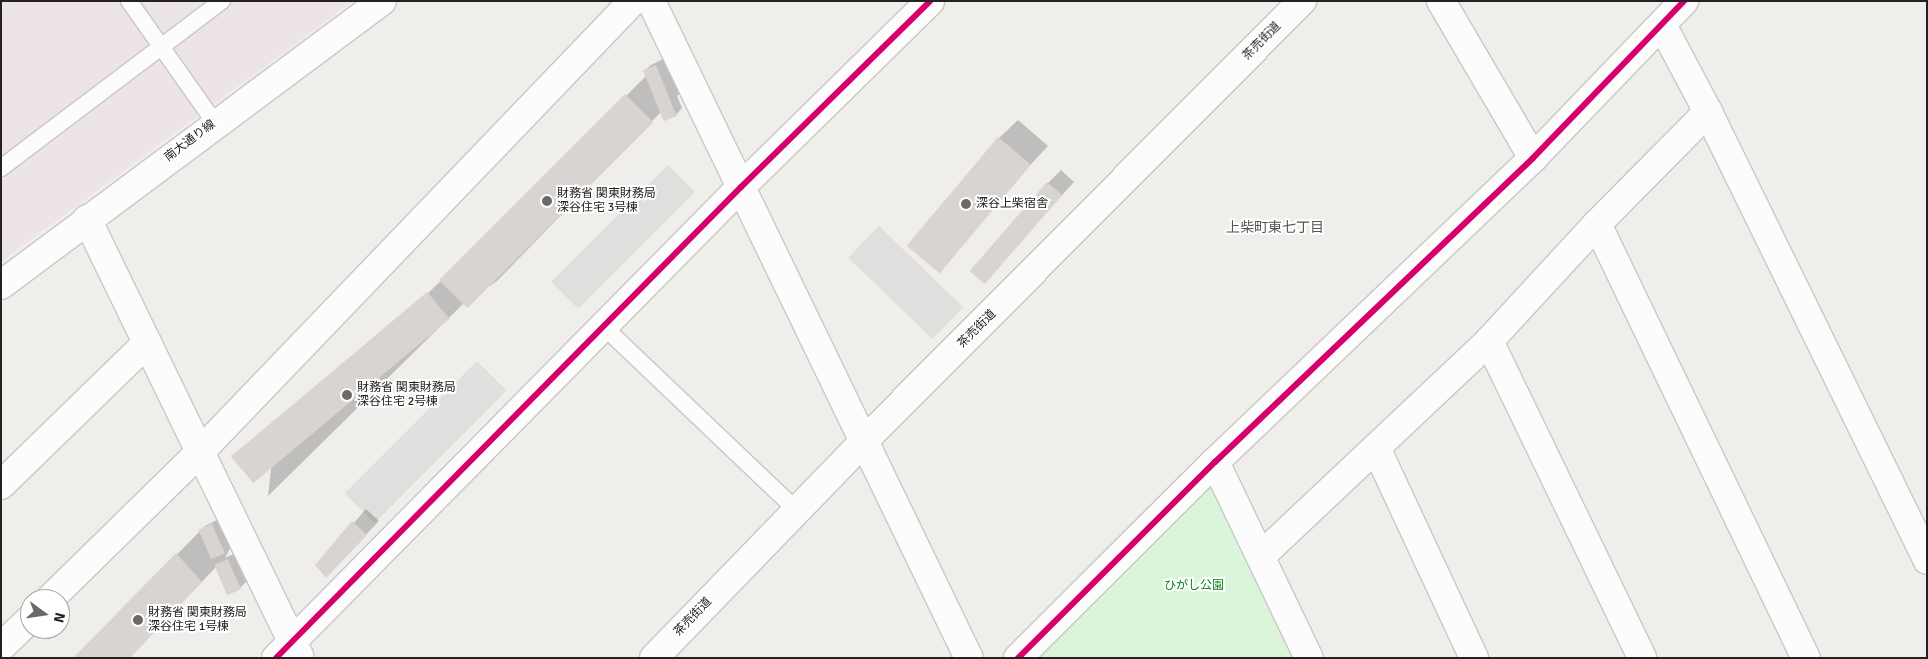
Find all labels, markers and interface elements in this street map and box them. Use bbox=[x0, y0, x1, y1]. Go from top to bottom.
street label: 茶売街道 bbox=[1240, 19, 1284, 63]
street label: 南大通り線 bbox=[162, 117, 218, 165]
place label: 財務省 関東財務局 深谷住宅 3号棟 bbox=[557, 187, 656, 215]
marker: 財務省 関東財務局 深谷住宅 3号棟 bbox=[541, 195, 553, 207]
place label: 深谷上柴宿舎 bbox=[976, 197, 1048, 211]
marker: 深谷上柴宿舎 bbox=[960, 198, 972, 210]
district label: 上柴町東七丁目 bbox=[1226, 220, 1324, 236]
street label: 茶売街道 bbox=[955, 307, 999, 351]
place label: 財務省 関東財務局 深谷住宅 2号棟 bbox=[357, 381, 456, 409]
marker: 財務省 関東財務局 深谷住宅 2号棟 bbox=[341, 389, 353, 401]
park label: ひがし公園 bbox=[1164, 579, 1224, 593]
north arrow bbox=[20, 589, 70, 639]
street label: 茶売街道 bbox=[671, 595, 715, 639]
place label: 財務省 関東財務局 深谷住宅 1号棟 bbox=[148, 606, 247, 634]
text: N bbox=[50, 611, 68, 624]
marker: 財務省 関東財務局 深谷住宅 1号棟 bbox=[132, 614, 144, 626]

